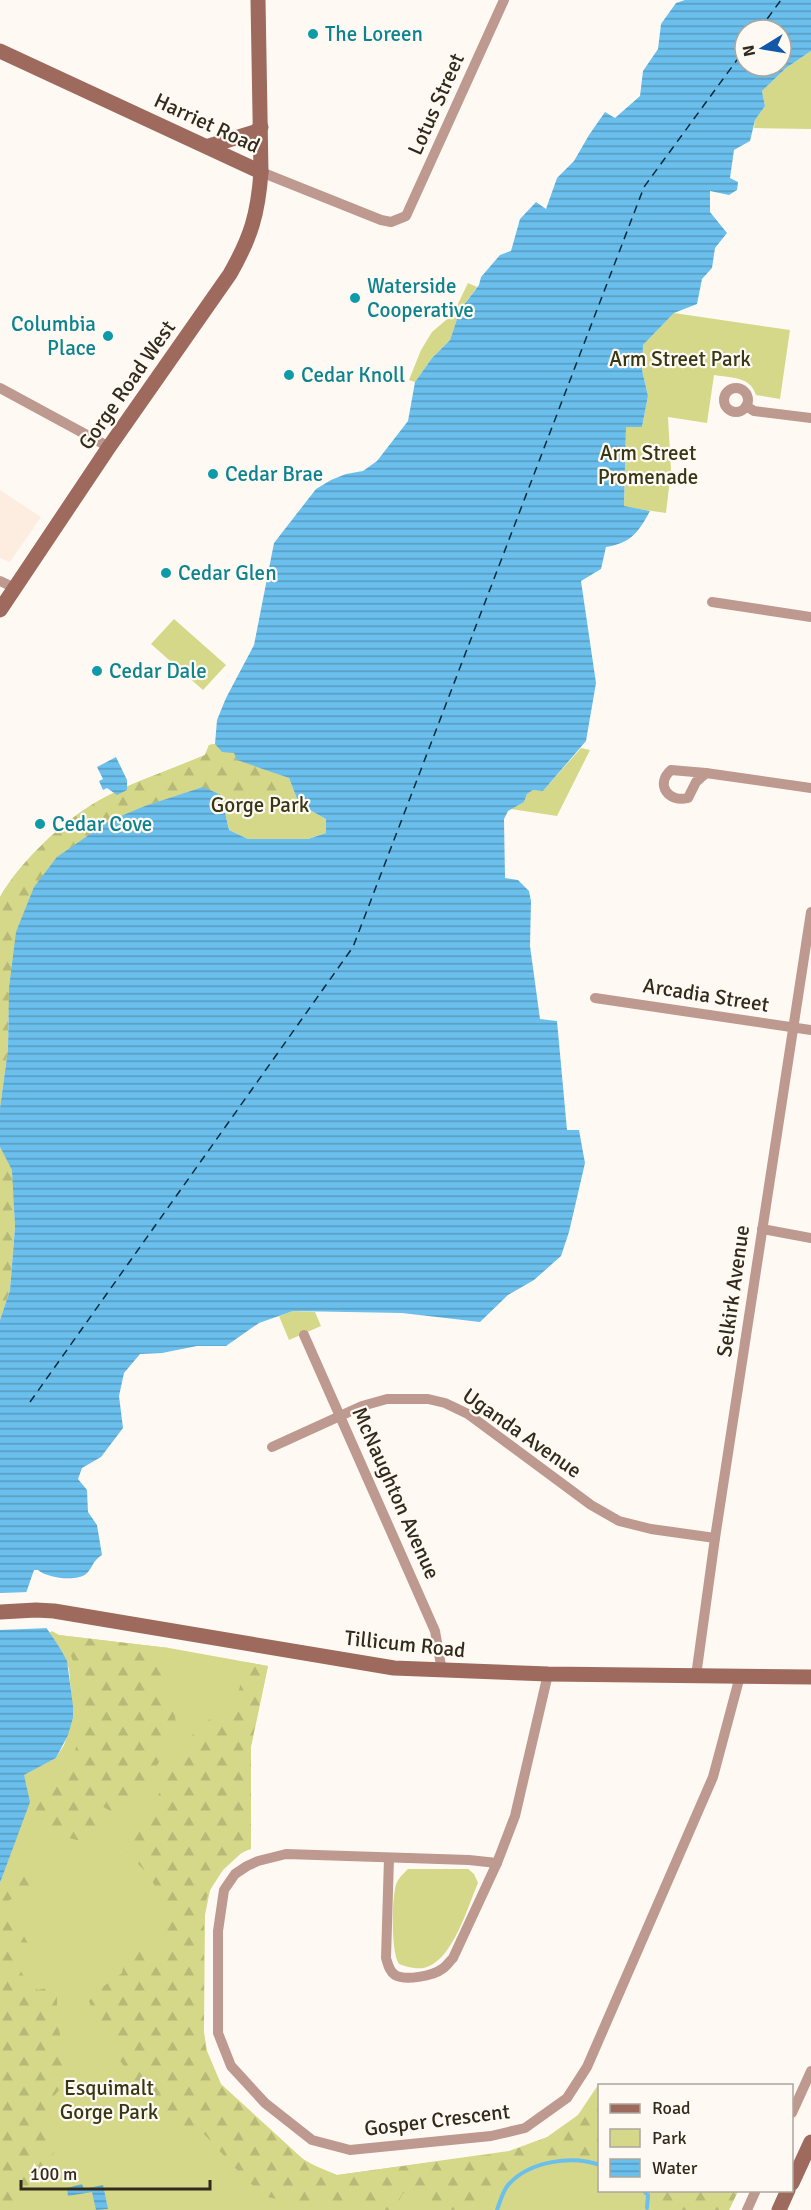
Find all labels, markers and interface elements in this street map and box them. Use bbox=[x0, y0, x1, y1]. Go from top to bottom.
north arrow bbox=[733, 18, 793, 78]
place label: The Loreen bbox=[325, 21, 423, 47]
marker: The Loreen bbox=[306, 27, 320, 41]
text: N bbox=[738, 43, 760, 58]
street label: Lotus Street bbox=[402, 49, 470, 159]
street label: Harriet Road bbox=[150, 87, 264, 159]
place label: Waterside Cooperative bbox=[367, 273, 474, 323]
marker: Waterside Cooperative bbox=[348, 291, 362, 305]
place label: Columbia Place bbox=[11, 311, 96, 361]
street label: Gorge Road West bbox=[73, 315, 181, 455]
marker: Columbia Place bbox=[101, 329, 115, 343]
park label: Arm Street Park bbox=[609, 346, 751, 372]
place label: Cedar Knoll bbox=[301, 362, 405, 388]
marker: Cedar Knoll bbox=[282, 368, 296, 382]
park label: Arm Street Promenade bbox=[598, 440, 698, 490]
place label: Cedar Brae bbox=[225, 461, 323, 487]
marker: Cedar Brae bbox=[206, 467, 220, 481]
place label: Cedar Glen bbox=[178, 560, 277, 586]
marker: Cedar Glen bbox=[159, 566, 173, 580]
place label: Cedar Dale bbox=[109, 658, 207, 684]
marker: Cedar Dale bbox=[90, 664, 104, 678]
park label: Gorge Park bbox=[211, 792, 310, 818]
place label: Cedar Cove bbox=[52, 811, 152, 837]
marker: Cedar Cove bbox=[33, 817, 47, 831]
street label: Arcadia Street bbox=[641, 972, 771, 1018]
street label: Selkirk Avenue bbox=[711, 1223, 755, 1359]
street label: Uganda Avenue bbox=[457, 1382, 587, 1484]
street label: McNaughton Avenue bbox=[346, 1403, 446, 1583]
street label: Tillicum Road bbox=[343, 1625, 467, 1663]
park label: Esquimalt Gorge Park bbox=[60, 2075, 159, 2125]
legend bbox=[598, 2084, 793, 2192]
text: Road bbox=[652, 2097, 691, 2119]
street label: Gosper Crescent bbox=[363, 2098, 511, 2142]
text: Park bbox=[652, 2127, 687, 2149]
scale bar bbox=[21, 2153, 210, 2191]
text: Water bbox=[652, 2157, 698, 2179]
text: 100 m bbox=[30, 2163, 77, 2185]

